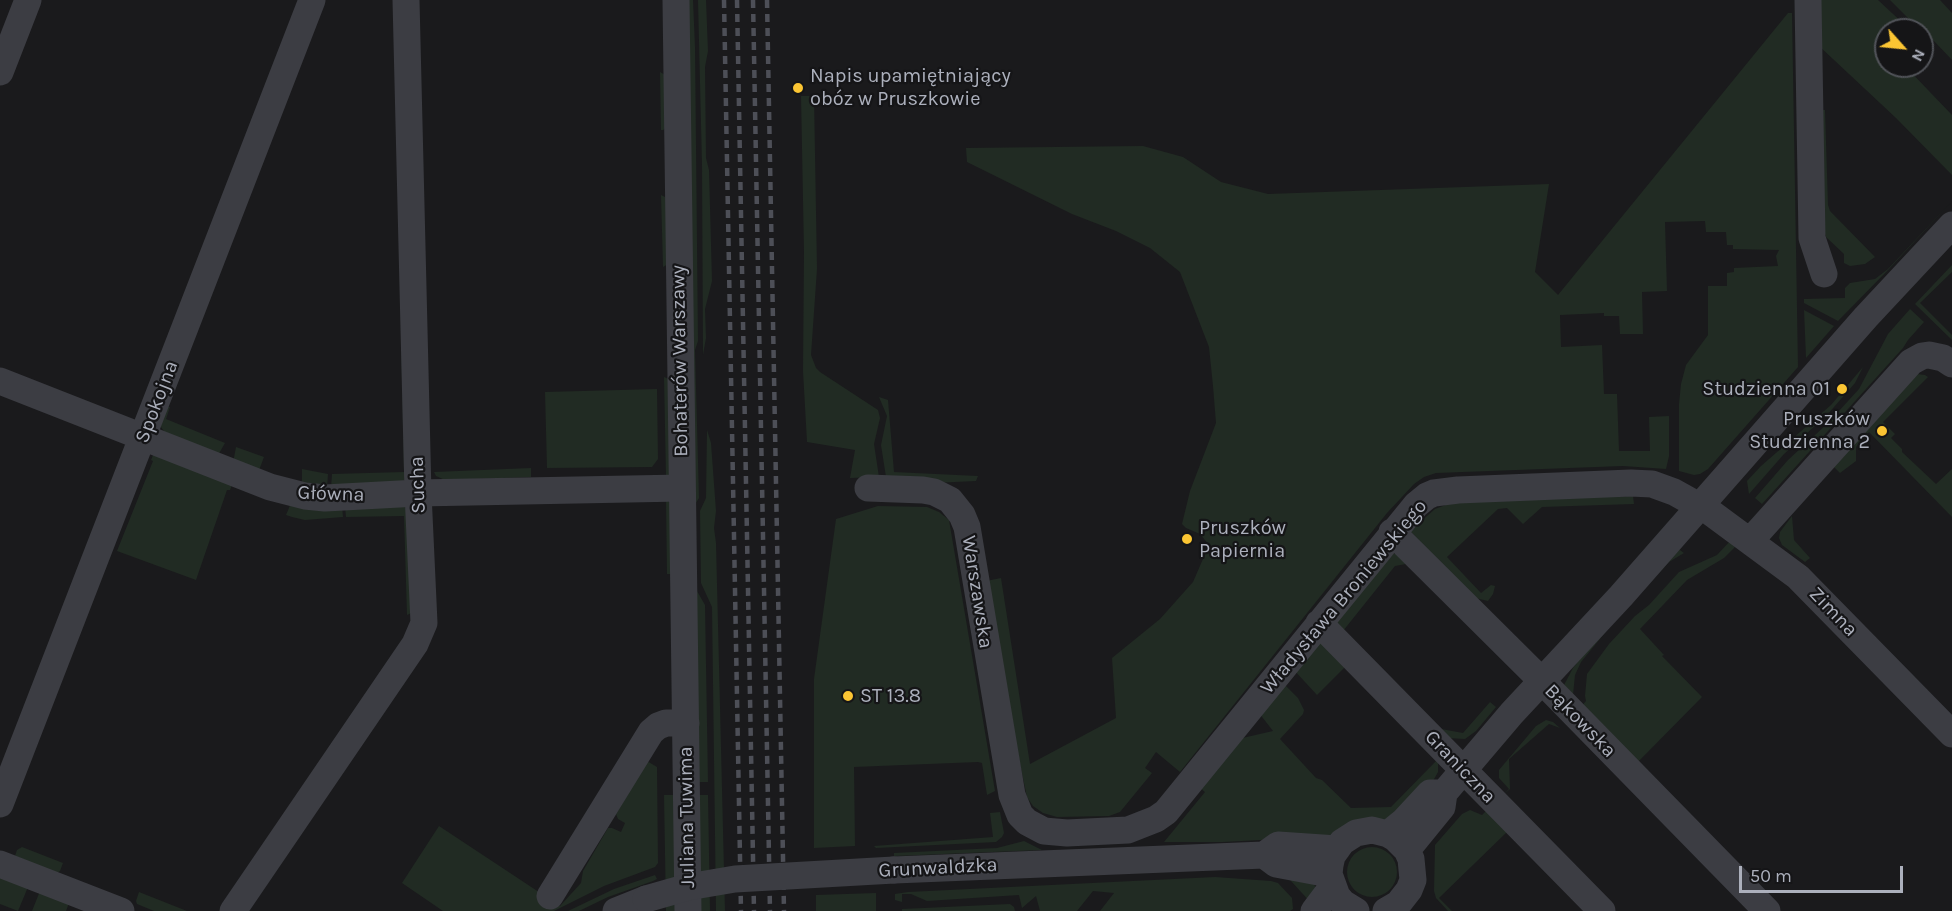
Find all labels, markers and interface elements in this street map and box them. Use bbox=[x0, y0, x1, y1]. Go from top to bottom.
north arrow bbox=[1874, 18, 1934, 78]
text: N bbox=[1908, 46, 1930, 65]
place label: Napis upamiętniający obóz w Pruszkowie bbox=[810, 64, 1011, 111]
marker: Napis upamiętniający obóz w Pruszkowie bbox=[791, 81, 805, 95]
street label: Bohaterów Warszawy bbox=[666, 265, 694, 457]
street label: Spokojna bbox=[130, 357, 184, 447]
place label: Studzienna 01 bbox=[1702, 377, 1830, 401]
marker: Studzienna 01 bbox=[1835, 382, 1849, 396]
place label: Pruszków Studzienna 2 bbox=[1749, 407, 1870, 454]
marker: Pruszków Studzienna 2 bbox=[1875, 424, 1889, 438]
street label: Sucha bbox=[405, 456, 431, 514]
street label: Główna bbox=[297, 481, 365, 507]
street label: Władysława Broniewskiego bbox=[1256, 495, 1432, 699]
place label: Pruszków Papiernia bbox=[1199, 516, 1286, 563]
marker: Pruszków Papiernia bbox=[1180, 532, 1194, 546]
street label: Warszawska bbox=[956, 534, 998, 650]
street label: Zimna bbox=[1804, 582, 1862, 642]
street label: Bąkowska bbox=[1539, 679, 1621, 763]
place label: ST 13.8 bbox=[860, 684, 921, 708]
marker: ST 13.8 bbox=[841, 689, 855, 703]
street label: Graniczna bbox=[1419, 726, 1501, 808]
street label: Juliana Tuwima bbox=[674, 746, 700, 888]
street label: Grunwaldzka bbox=[878, 853, 998, 883]
scale bar bbox=[1742, 854, 1906, 892]
text: 50 m bbox=[1750, 865, 1792, 887]

